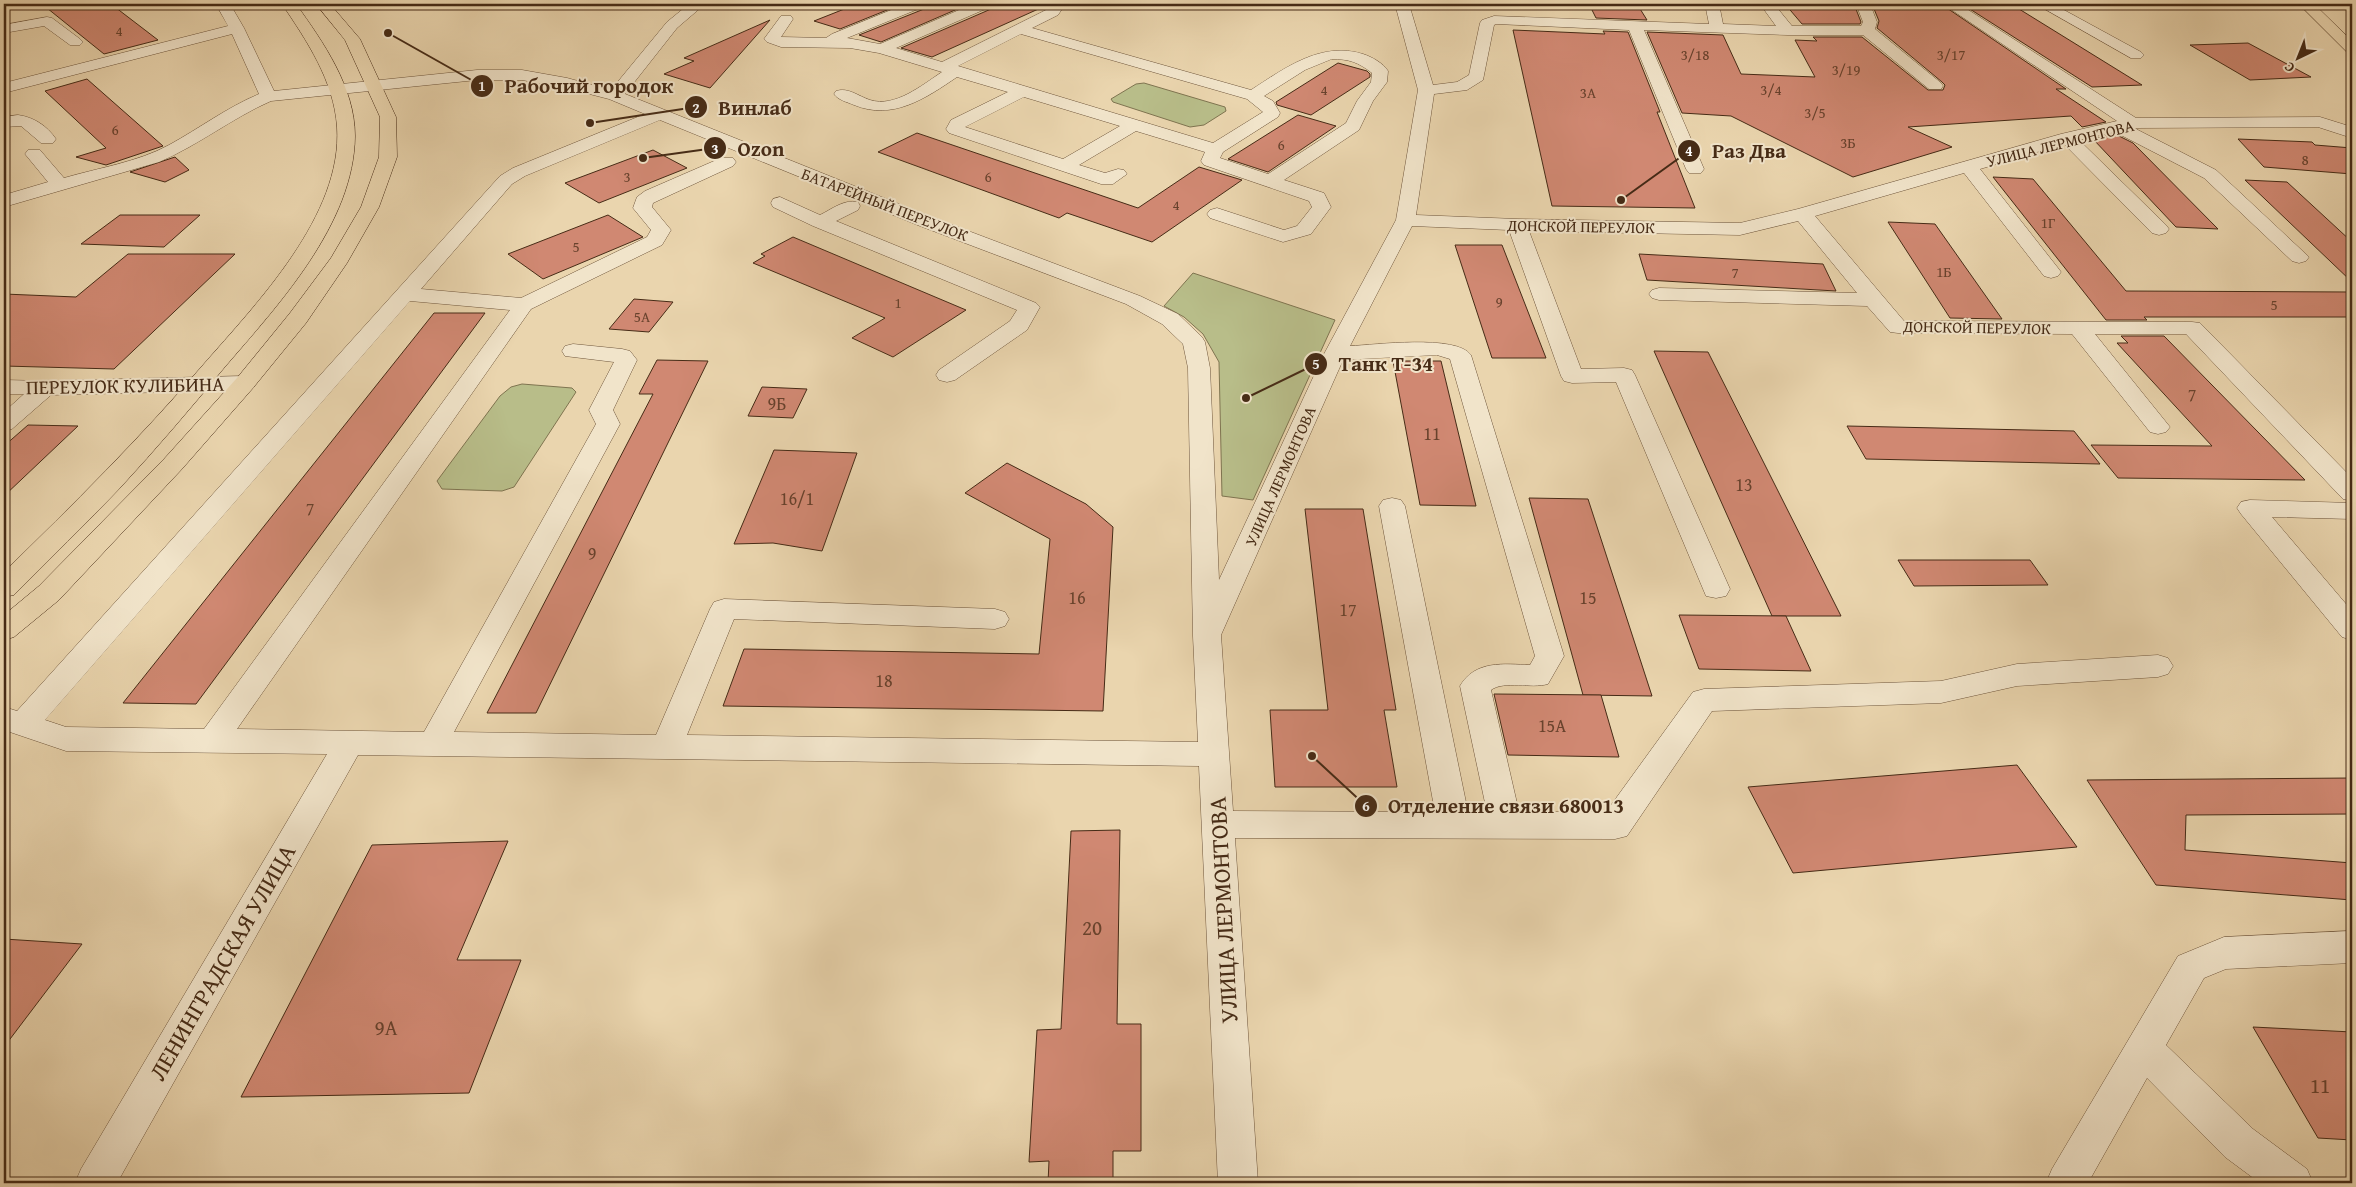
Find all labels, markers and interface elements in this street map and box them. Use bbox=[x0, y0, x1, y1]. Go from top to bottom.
house number: 4 bbox=[115, 20, 123, 41]
north arrow bbox=[2274, 32, 2324, 82]
house number: 3/18 bbox=[1681, 44, 1709, 65]
house number: 3/17 bbox=[1937, 44, 1965, 65]
text: С bbox=[2279, 57, 2299, 78]
house number: 3/19 bbox=[1832, 59, 1860, 80]
callout: Рабочий городок bbox=[470, 68, 683, 104]
text: Рабочий городок bbox=[505, 70, 674, 101]
text: 1 bbox=[478, 75, 486, 96]
house number: 4 bbox=[1320, 79, 1328, 100]
house number: 3/4 bbox=[1760, 79, 1782, 100]
house number: 3А bbox=[1580, 82, 1596, 103]
callout: Винлаб bbox=[684, 89, 802, 125]
text: Винлаб bbox=[718, 92, 792, 123]
text: 2 bbox=[692, 97, 700, 118]
house number: 3/5 bbox=[1804, 102, 1826, 123]
street label: УЛИЦА ЛЕРМОНТОВА bbox=[1984, 113, 2137, 173]
house number: 6 bbox=[111, 119, 119, 140]
callout: Ozon bbox=[703, 130, 795, 166]
house number: 3Б bbox=[1840, 132, 1856, 153]
text: Ozon bbox=[738, 133, 785, 164]
callout: Раз Два bbox=[1677, 133, 1796, 169]
house number: 6 bbox=[1277, 134, 1285, 155]
text: Раз Два bbox=[1712, 135, 1786, 166]
text: 3 bbox=[711, 138, 719, 159]
text: 4 bbox=[1685, 140, 1693, 161]
house number: 8 bbox=[2301, 149, 2309, 170]
street label: БАТАРЕЙНЫЙ ПЕРЕУЛОК bbox=[798, 161, 972, 247]
house number: 3 bbox=[623, 166, 631, 187]
house number: 6 bbox=[984, 166, 992, 187]
house number: 4 bbox=[1172, 194, 1180, 215]
house number: 1Г bbox=[2041, 212, 2055, 233]
street label: ДОНСКОЙ ПЕРЕУЛОК bbox=[1506, 213, 1655, 239]
house number: 5 bbox=[572, 236, 580, 257]
house number: 1Б bbox=[1936, 261, 1952, 282]
house number: 7 bbox=[1731, 262, 1739, 283]
house number: 9 bbox=[1495, 291, 1503, 312]
house number: 1 bbox=[894, 292, 902, 313]
house number: 5 bbox=[2270, 294, 2278, 315]
house number: 5А bbox=[634, 306, 650, 327]
street label: ДОНСКОЙ ПЕРЕУЛОК bbox=[1902, 314, 2051, 340]
callout: Танк Т-34 bbox=[1304, 346, 1443, 382]
text: Танк Т-34 bbox=[1339, 348, 1433, 379]
text: 5 bbox=[1312, 353, 1320, 374]
street label: ПЕРЕУЛОК КУЛИБИНА bbox=[26, 369, 224, 401]
house number: 7 bbox=[2188, 381, 2196, 408]
house number: 9Б bbox=[768, 390, 786, 417]
street label: УЛИЦА ЛЕРМОНТОВА bbox=[1238, 402, 1322, 550]
house number: 11 bbox=[1423, 420, 1441, 447]
house number: 13 bbox=[1735, 471, 1753, 498]
house number: 16/1 bbox=[780, 485, 814, 512]
house number: 7 bbox=[306, 495, 314, 522]
house number: 9 bbox=[588, 540, 596, 567]
house number: 16 bbox=[1068, 584, 1086, 611]
house number: 15 bbox=[1579, 584, 1597, 611]
house number: 17 bbox=[1339, 596, 1357, 623]
house number: 18 bbox=[875, 667, 893, 694]
house number: 15А bbox=[1538, 712, 1566, 739]
callout: Отделение связи 680013 bbox=[1353, 788, 1634, 824]
text: Отделение связи 680013 bbox=[1388, 790, 1624, 821]
street label: УЛИЦА ЛЕРМОНТОВА bbox=[1200, 795, 1246, 1024]
text: 6 bbox=[1362, 795, 1370, 816]
street label: ЛЕНИНГРАДСКАЯ УЛИЦА bbox=[140, 837, 304, 1087]
house number: 20 bbox=[1082, 912, 1102, 943]
house number: 9А bbox=[375, 1012, 398, 1043]
house number: 11 bbox=[2310, 1070, 2330, 1101]

